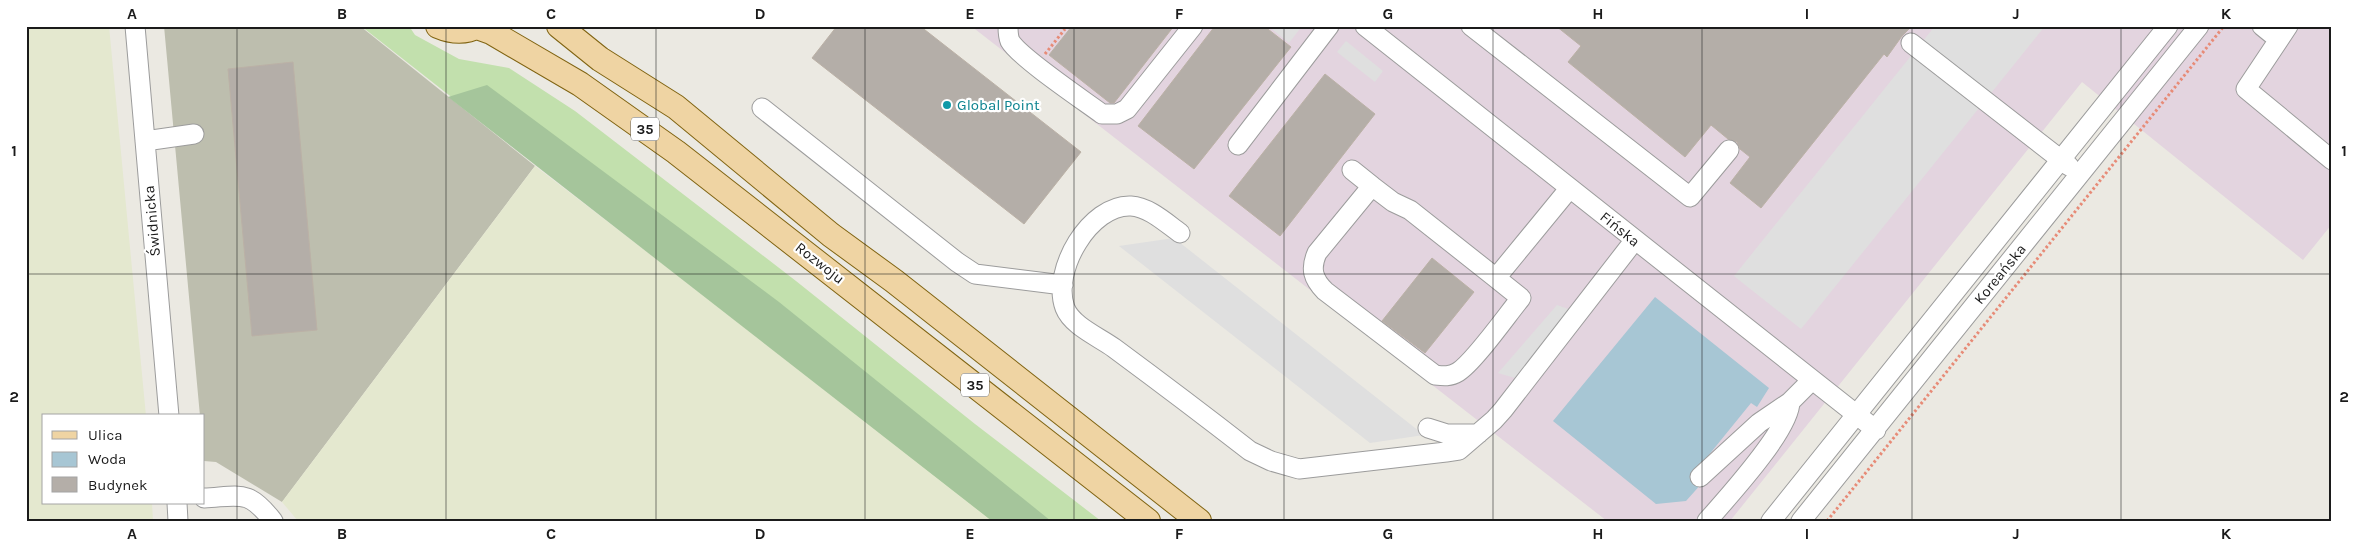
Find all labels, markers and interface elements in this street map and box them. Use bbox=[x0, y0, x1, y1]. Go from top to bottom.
text: A bbox=[127, 4, 137, 23]
text: B bbox=[337, 4, 347, 23]
text: C bbox=[546, 4, 556, 23]
text: D bbox=[755, 4, 766, 23]
text: E bbox=[965, 4, 975, 23]
text: F bbox=[1175, 4, 1184, 23]
text: G bbox=[1383, 4, 1393, 23]
text: H bbox=[1592, 4, 1604, 23]
text: I bbox=[1805, 4, 1809, 23]
text: J bbox=[2012, 4, 2020, 23]
text: K bbox=[2221, 4, 2232, 23]
place label: Global Point bbox=[957, 96, 1040, 114]
marker: Global Point bbox=[941, 99, 953, 111]
road number: 35 bbox=[631, 118, 659, 140]
text: 1 bbox=[11, 141, 17, 160]
text: 1 bbox=[2341, 141, 2347, 160]
street label: Świdnicka bbox=[140, 185, 164, 257]
street label: Fińska bbox=[1596, 208, 1644, 250]
street label: Rozwoju bbox=[792, 238, 848, 288]
street label: Koreańska bbox=[1970, 240, 2030, 308]
road number: 35 bbox=[961, 374, 989, 396]
text: 2 bbox=[9, 387, 19, 406]
text: 2 bbox=[2339, 387, 2349, 406]
legend bbox=[42, 414, 205, 504]
text: Ulica bbox=[88, 426, 122, 444]
text: Woda bbox=[88, 450, 126, 468]
text: Budynek bbox=[88, 476, 147, 494]
text: A bbox=[127, 524, 137, 543]
text: B bbox=[337, 524, 347, 543]
text: C bbox=[546, 524, 556, 543]
text: D bbox=[755, 524, 766, 543]
text: E bbox=[965, 524, 975, 543]
text: F bbox=[1175, 524, 1184, 543]
text: G bbox=[1383, 524, 1393, 543]
text: H bbox=[1592, 524, 1604, 543]
text: I bbox=[1805, 524, 1809, 543]
text: J bbox=[2012, 524, 2020, 543]
text: K bbox=[2221, 524, 2232, 543]

